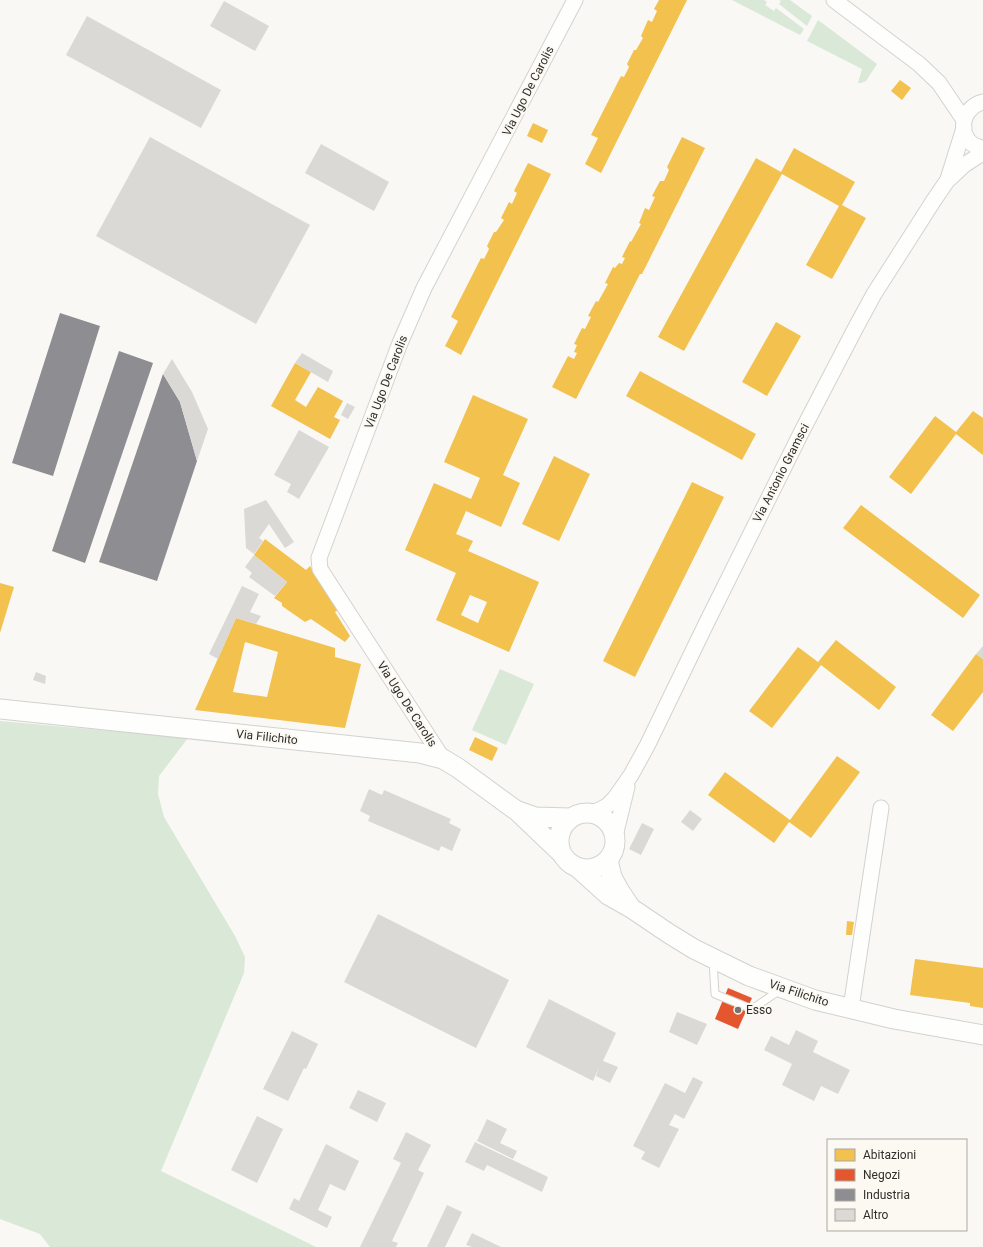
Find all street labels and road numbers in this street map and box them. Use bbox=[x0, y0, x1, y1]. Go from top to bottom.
street label: Via Ugo De Carolis bbox=[499, 44, 557, 138]
street label: Via Ugo De Carolis bbox=[362, 333, 410, 431]
street label: Via Antonio Gramsci bbox=[750, 421, 812, 525]
street label: Via Ugo De Carolis bbox=[374, 659, 440, 749]
street label: Via Filichito bbox=[235, 727, 299, 747]
street label: Via Filichito bbox=[767, 977, 831, 1009]

